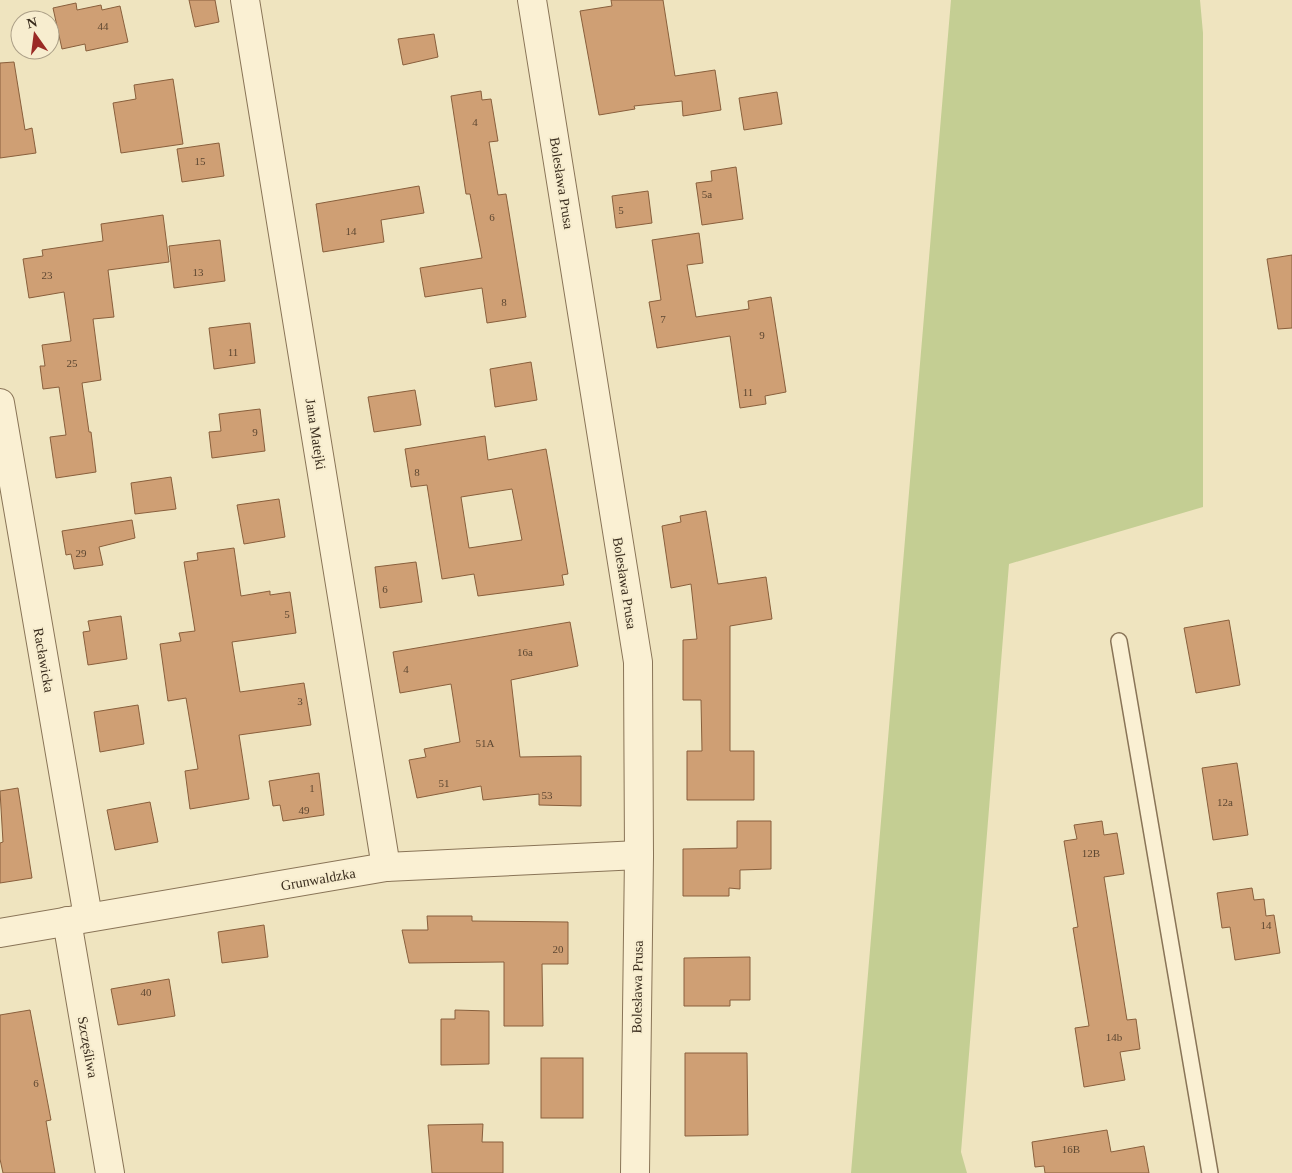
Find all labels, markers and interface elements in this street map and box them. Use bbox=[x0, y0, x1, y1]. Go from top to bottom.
north arrow bbox=[10, 10, 60, 60]
text: N bbox=[25, 14, 39, 31]
house number: 44 bbox=[98, 20, 109, 32]
house number: 4 bbox=[472, 116, 478, 128]
street label: Bolesława Prusa bbox=[547, 136, 576, 231]
house number: 15 bbox=[195, 155, 206, 167]
house number: 5a bbox=[702, 188, 712, 200]
house number: 5 bbox=[618, 204, 624, 216]
house number: 6 bbox=[489, 211, 495, 223]
house number: 14 bbox=[346, 225, 357, 237]
house number: 13 bbox=[193, 266, 204, 278]
house number: 23 bbox=[42, 269, 53, 281]
house number: 8 bbox=[501, 296, 507, 308]
house number: 7 bbox=[660, 313, 666, 325]
house number: 9 bbox=[759, 329, 765, 341]
house number: 11 bbox=[228, 346, 238, 358]
house number: 25 bbox=[67, 357, 78, 369]
house number: 11 bbox=[743, 386, 753, 398]
street label: Jana Matejki bbox=[302, 397, 329, 471]
house number: 9 bbox=[252, 426, 258, 438]
house number: 8 bbox=[414, 466, 420, 478]
street label: Bolesława Prusa bbox=[610, 536, 639, 631]
house number: 29 bbox=[76, 547, 87, 559]
house number: 6 bbox=[382, 583, 388, 595]
house number: 5 bbox=[284, 608, 290, 620]
street label: Racławicka bbox=[30, 627, 57, 694]
house number: 16a bbox=[517, 646, 533, 658]
house number: 4 bbox=[403, 663, 409, 675]
house number: 3 bbox=[297, 695, 303, 707]
house number: 51A bbox=[476, 737, 495, 749]
house number: 51 bbox=[439, 777, 450, 789]
house number: 1 bbox=[309, 782, 315, 794]
house number: 53 bbox=[542, 789, 553, 801]
house number: 12a bbox=[1217, 796, 1233, 808]
house number: 49 bbox=[299, 804, 310, 816]
house number: 12B bbox=[1082, 847, 1100, 859]
street label: Grunwaldzka bbox=[280, 865, 357, 893]
house number: 14 bbox=[1261, 919, 1272, 931]
street label: Bolesława Prusa bbox=[629, 940, 646, 1034]
house number: 20 bbox=[553, 943, 564, 955]
house number: 40 bbox=[141, 986, 152, 998]
street label: Szczęśliwa bbox=[75, 1015, 100, 1080]
house number: 14b bbox=[1106, 1031, 1123, 1043]
house number: 6 bbox=[33, 1077, 39, 1089]
house number: 16B bbox=[1062, 1143, 1080, 1155]

